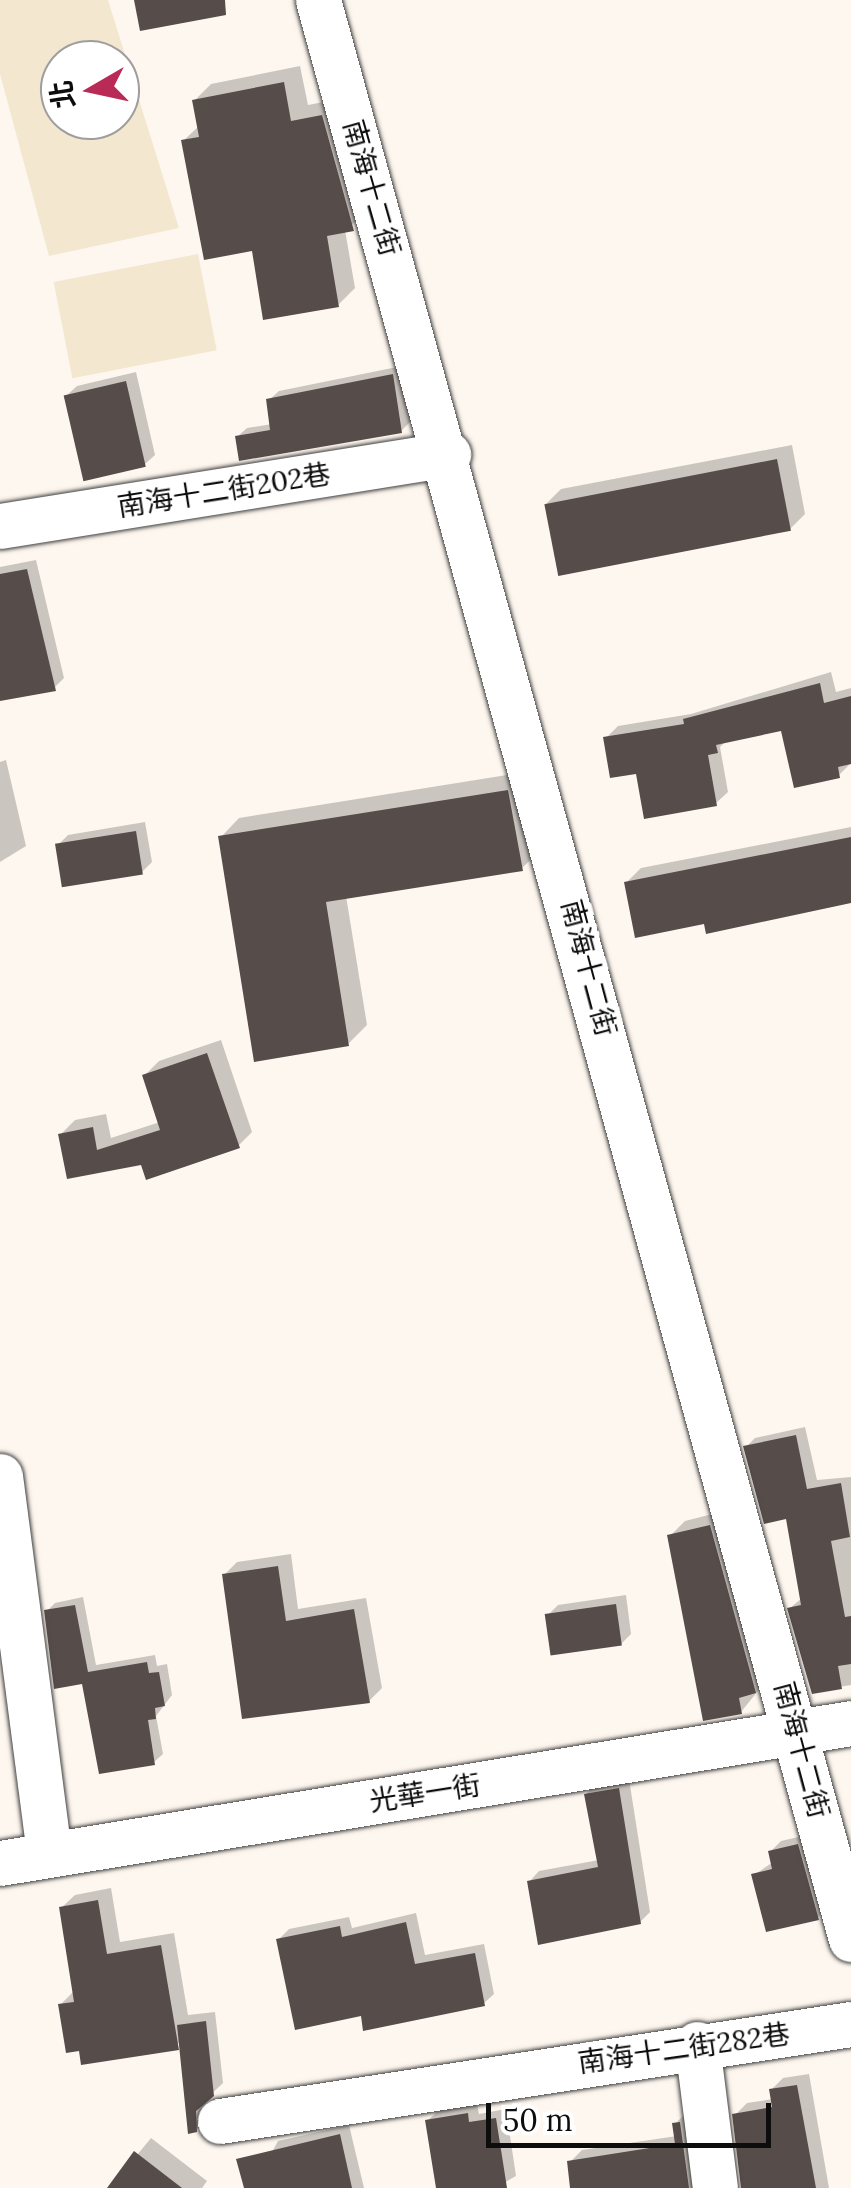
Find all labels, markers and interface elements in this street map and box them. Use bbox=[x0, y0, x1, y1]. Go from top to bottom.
north arrow bbox=[40, 40, 140, 140]
text: 北 bbox=[42, 78, 82, 111]
street label: 南海十二街 bbox=[337, 116, 407, 260]
street label: 南海十二街202巷 bbox=[115, 457, 333, 523]
street label: 南海十二街 bbox=[555, 896, 623, 1040]
street label: 南海十二街 bbox=[768, 1678, 836, 1822]
street label: 光華一街 bbox=[367, 1768, 483, 1818]
street label: 南海十二街282巷 bbox=[576, 2016, 792, 2080]
scale bar bbox=[491, 2083, 776, 2145]
text: 50 m bbox=[503, 2101, 573, 2139]

